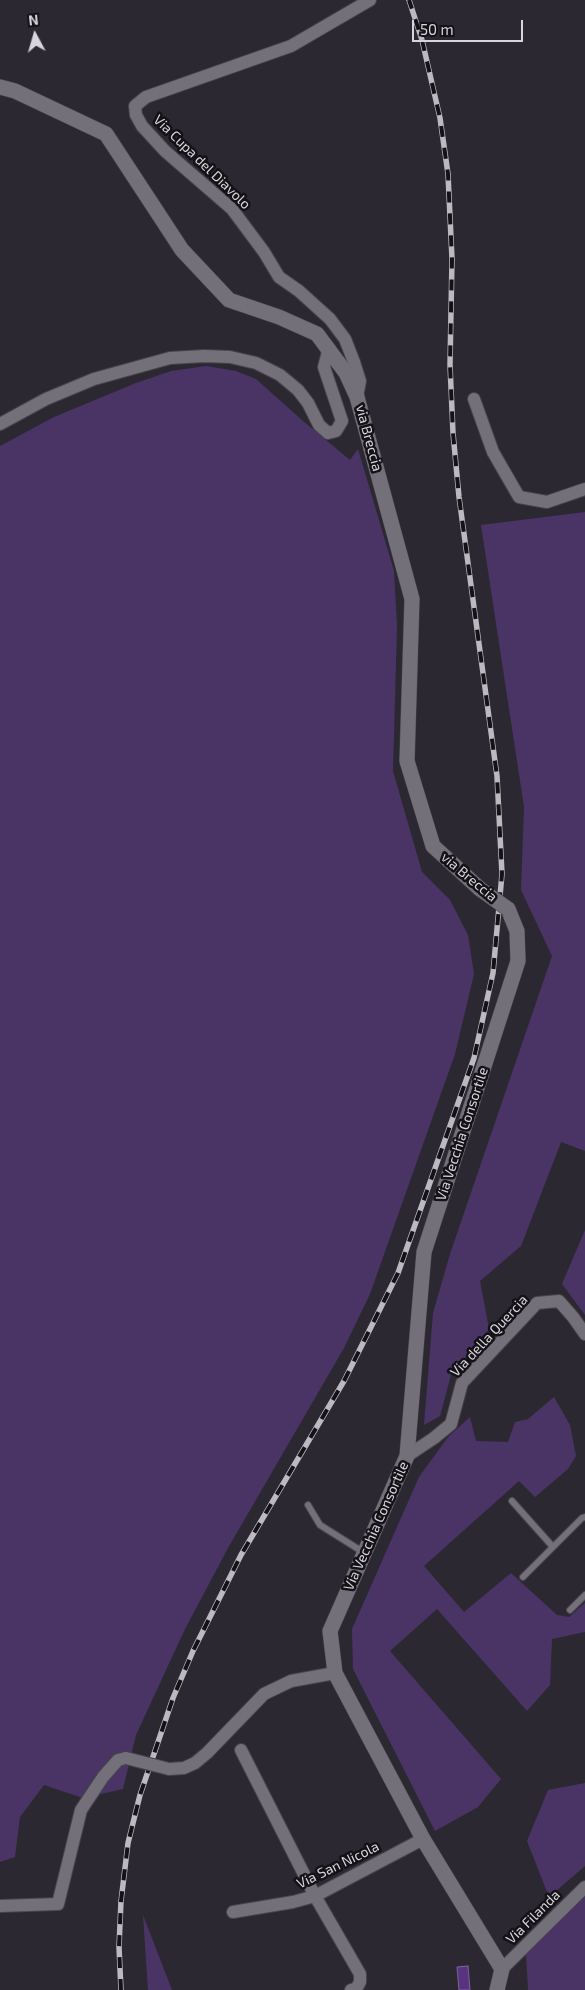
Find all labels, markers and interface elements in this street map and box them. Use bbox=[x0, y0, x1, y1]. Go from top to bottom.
north arrow bbox=[10, 10, 60, 60]
scale bar bbox=[415, 10, 526, 42]
text: N bbox=[27, 11, 39, 29]
text: 50 m bbox=[420, 20, 454, 38]
street label: Via Cupa del Diavolo bbox=[150, 111, 254, 213]
street label: via Breccia bbox=[352, 403, 386, 473]
street label: via Breccia bbox=[438, 849, 500, 905]
street label: Via Vecchia Consortile bbox=[432, 1065, 492, 1203]
street label: Via della Quercia bbox=[447, 1292, 531, 1380]
street label: Via Vecchia Consortile bbox=[340, 1459, 412, 1593]
street label: Via San Nicola bbox=[294, 1838, 382, 1892]
street label: Via Filanda bbox=[502, 1886, 564, 1948]

